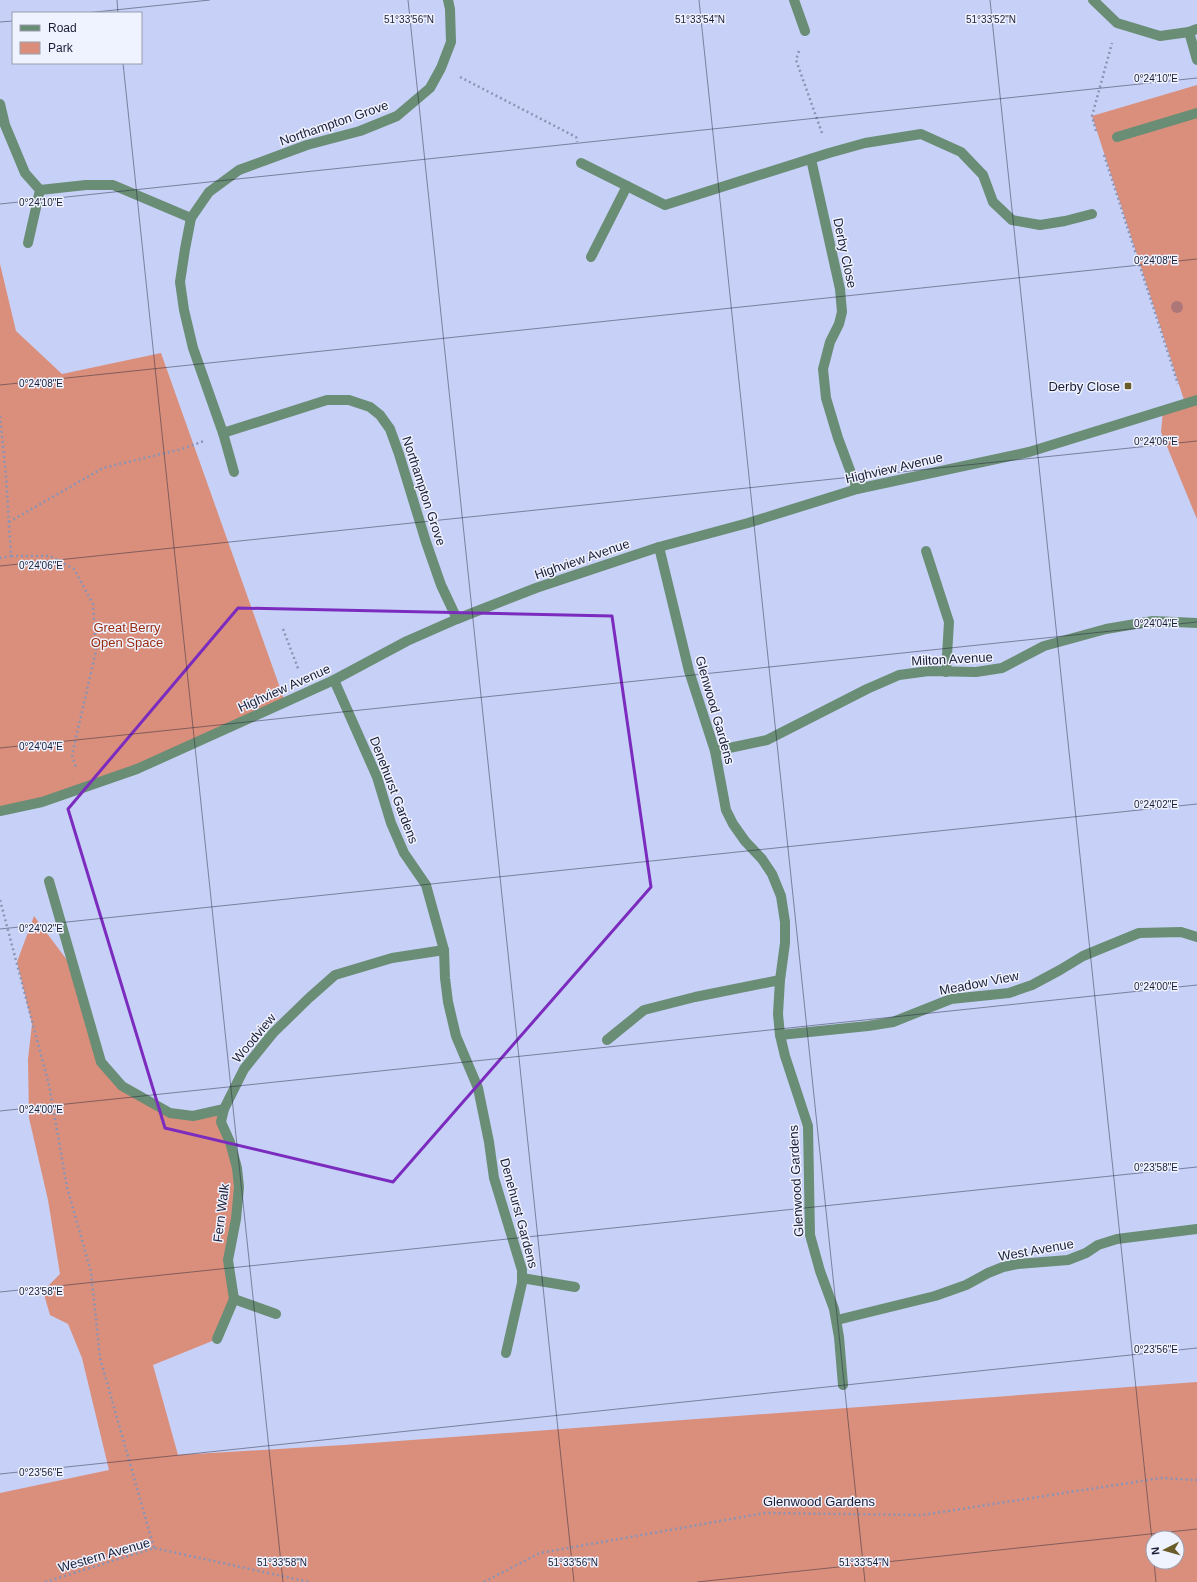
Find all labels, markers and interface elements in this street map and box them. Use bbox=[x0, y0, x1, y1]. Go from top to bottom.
legend bbox=[12, 12, 142, 64]
text: 51°33'56"N bbox=[384, 14, 434, 25]
text: 51°33'54"N bbox=[675, 14, 725, 25]
text: 51°33'52"N bbox=[966, 14, 1016, 25]
text: Road bbox=[48, 21, 77, 35]
text: Park bbox=[48, 41, 74, 55]
text: 0°24'10"E bbox=[1134, 73, 1178, 84]
street label: Northampton Grove bbox=[278, 97, 390, 149]
text: 0°24'10"E bbox=[19, 197, 63, 208]
street label: Derby Close bbox=[830, 216, 860, 290]
text: 0°24'08"E bbox=[1134, 255, 1178, 266]
text: 0°24'08"E bbox=[19, 378, 63, 389]
place label: Derby Close bbox=[1048, 379, 1120, 394]
marker: Derby Close bbox=[1123, 381, 1133, 391]
street label: Northampton Grove bbox=[399, 434, 449, 548]
text: 0°24'06"E bbox=[1134, 436, 1178, 447]
street label: Highview Avenue bbox=[844, 450, 944, 486]
street label: Highview Avenue bbox=[533, 536, 631, 582]
text: 0°24'06"E bbox=[19, 560, 63, 571]
text: 0°24'04"E bbox=[1134, 618, 1178, 629]
park label: Great Berry Open Space bbox=[91, 620, 163, 650]
street label: Milton Avenue bbox=[911, 649, 993, 669]
street label: Glenwood Gardens bbox=[692, 654, 738, 766]
street label: Highview Avenue bbox=[236, 661, 332, 715]
street label: Denehurst Gardens bbox=[367, 734, 422, 846]
text: 0°24'04"E bbox=[19, 741, 63, 752]
text: 0°24'02"E bbox=[1134, 799, 1178, 810]
text: 0°24'02"E bbox=[19, 923, 63, 934]
street label: Meadow View bbox=[938, 968, 1021, 998]
text: 0°24'00"E bbox=[1134, 981, 1178, 992]
street label: Woodview bbox=[229, 1010, 279, 1066]
text: 0°24'00"E bbox=[19, 1104, 63, 1115]
street label: Glenwood Gardens bbox=[786, 1124, 806, 1237]
street label: Denehurst Gardens bbox=[497, 1156, 541, 1270]
text: 0°23'58"E bbox=[1134, 1162, 1178, 1173]
street label: Fern Walk bbox=[210, 1182, 232, 1243]
street label: West Avenue bbox=[997, 1236, 1075, 1264]
text: 0°23'58"E bbox=[19, 1286, 63, 1297]
text: 0°23'56"E bbox=[1134, 1344, 1178, 1355]
text: 0°23'56"E bbox=[19, 1467, 63, 1478]
street label: Glenwood Gardens bbox=[763, 1494, 876, 1509]
north arrow bbox=[1145, 1530, 1185, 1570]
street label: Western Avenue bbox=[56, 1535, 152, 1575]
text: N bbox=[1149, 1546, 1161, 1556]
text: 51°33'58"N bbox=[257, 1557, 307, 1568]
text: 51°33'56"N bbox=[548, 1557, 598, 1568]
text: 51°33'54"N bbox=[839, 1557, 889, 1568]

